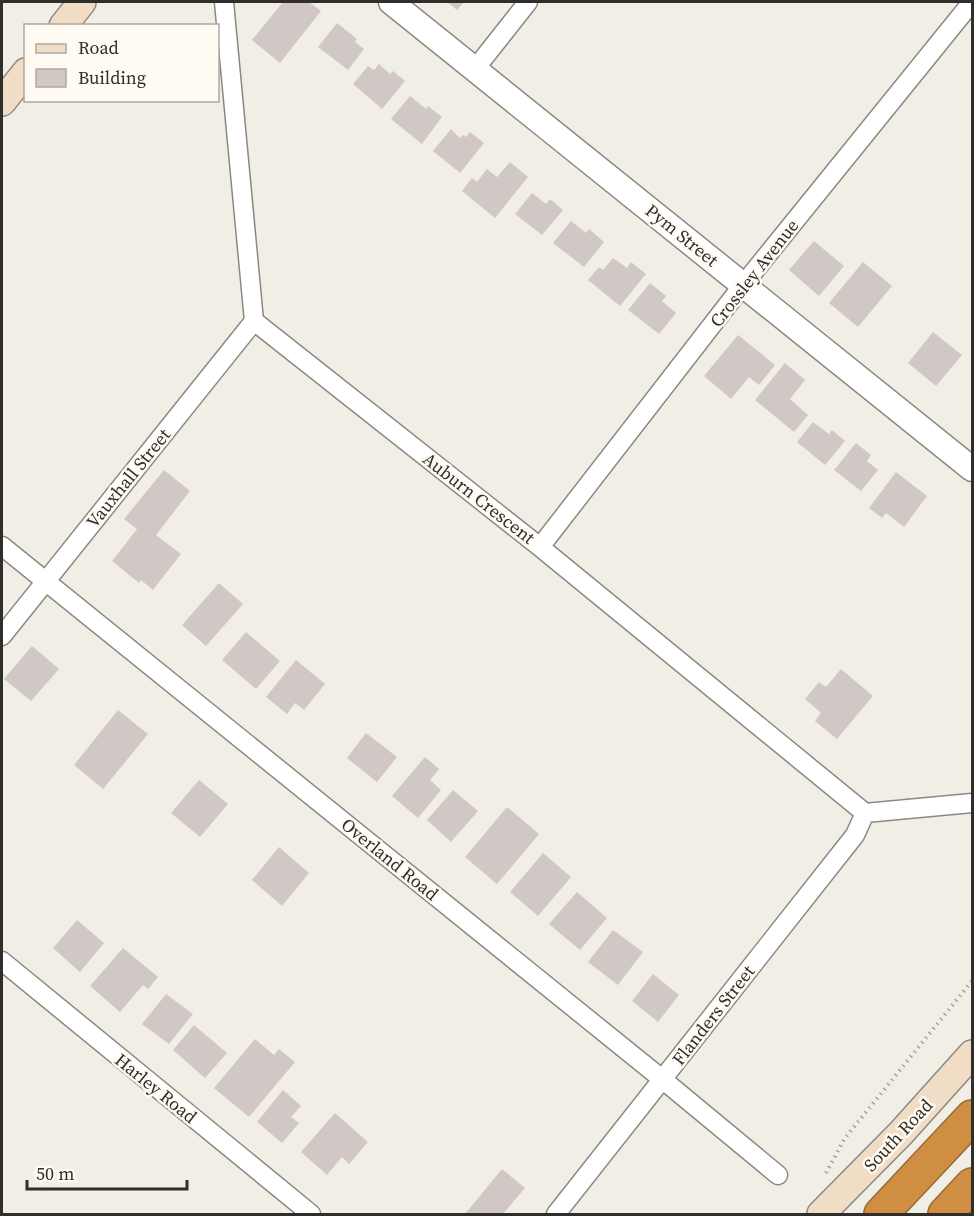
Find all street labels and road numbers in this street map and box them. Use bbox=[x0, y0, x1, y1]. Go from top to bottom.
street label: Pym Street bbox=[640, 198, 724, 272]
street label: Crossley Avenue bbox=[704, 214, 804, 332]
street label: Vauxhall Street bbox=[80, 423, 176, 533]
street label: Auburn Crescent bbox=[418, 446, 540, 550]
street label: Overland Road bbox=[336, 812, 444, 906]
street label: Flanders Street bbox=[666, 960, 760, 1070]
street label: Harley Road bbox=[110, 1047, 202, 1129]
street label: South Road bbox=[858, 1093, 938, 1177]

